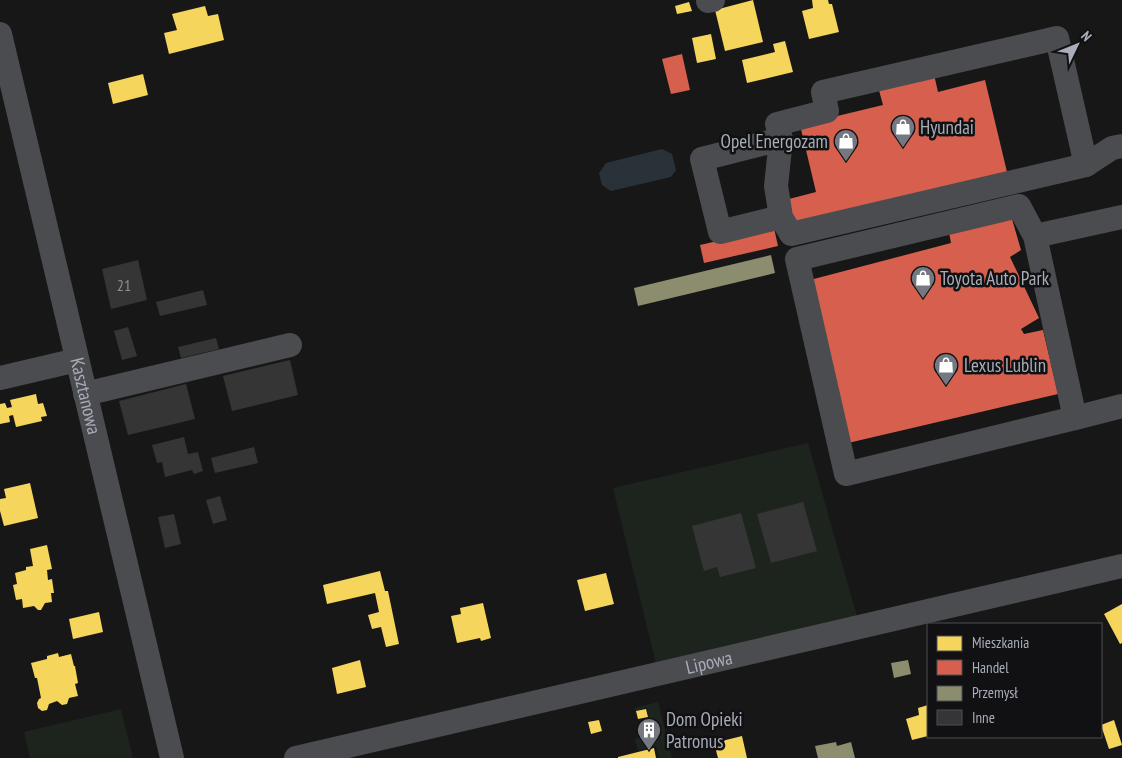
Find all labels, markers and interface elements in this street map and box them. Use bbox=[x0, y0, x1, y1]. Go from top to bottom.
north arrow bbox=[1052, 20, 1102, 70]
text: N bbox=[1077, 27, 1096, 45]
shop icon: Hyundai bbox=[890, 114, 916, 148]
place label: Hyundai bbox=[920, 115, 974, 139]
shop icon: Opel Energozam bbox=[833, 128, 859, 162]
place label: Opel Energozam bbox=[720, 129, 828, 153]
shop icon: Toyota Auto Park bbox=[910, 265, 936, 299]
place label: Toyota Auto Park bbox=[940, 266, 1050, 290]
house number: 21 bbox=[117, 275, 131, 295]
shop icon: Lexus Lublin bbox=[933, 352, 959, 386]
place label: Lexus Lublin bbox=[964, 353, 1046, 377]
street label: Kasztanowa bbox=[65, 355, 107, 437]
legend bbox=[927, 623, 1102, 738]
text: Mieszkania bbox=[972, 633, 1029, 652]
street label: Lipowa bbox=[683, 645, 735, 679]
text: Handel bbox=[972, 658, 1009, 677]
text: Przemysł bbox=[972, 683, 1018, 702]
place label: Dom Opieki Patronus bbox=[666, 707, 743, 753]
text: Inne bbox=[972, 708, 995, 727]
building icon: Dom Opieki Patronus bbox=[636, 717, 662, 751]

